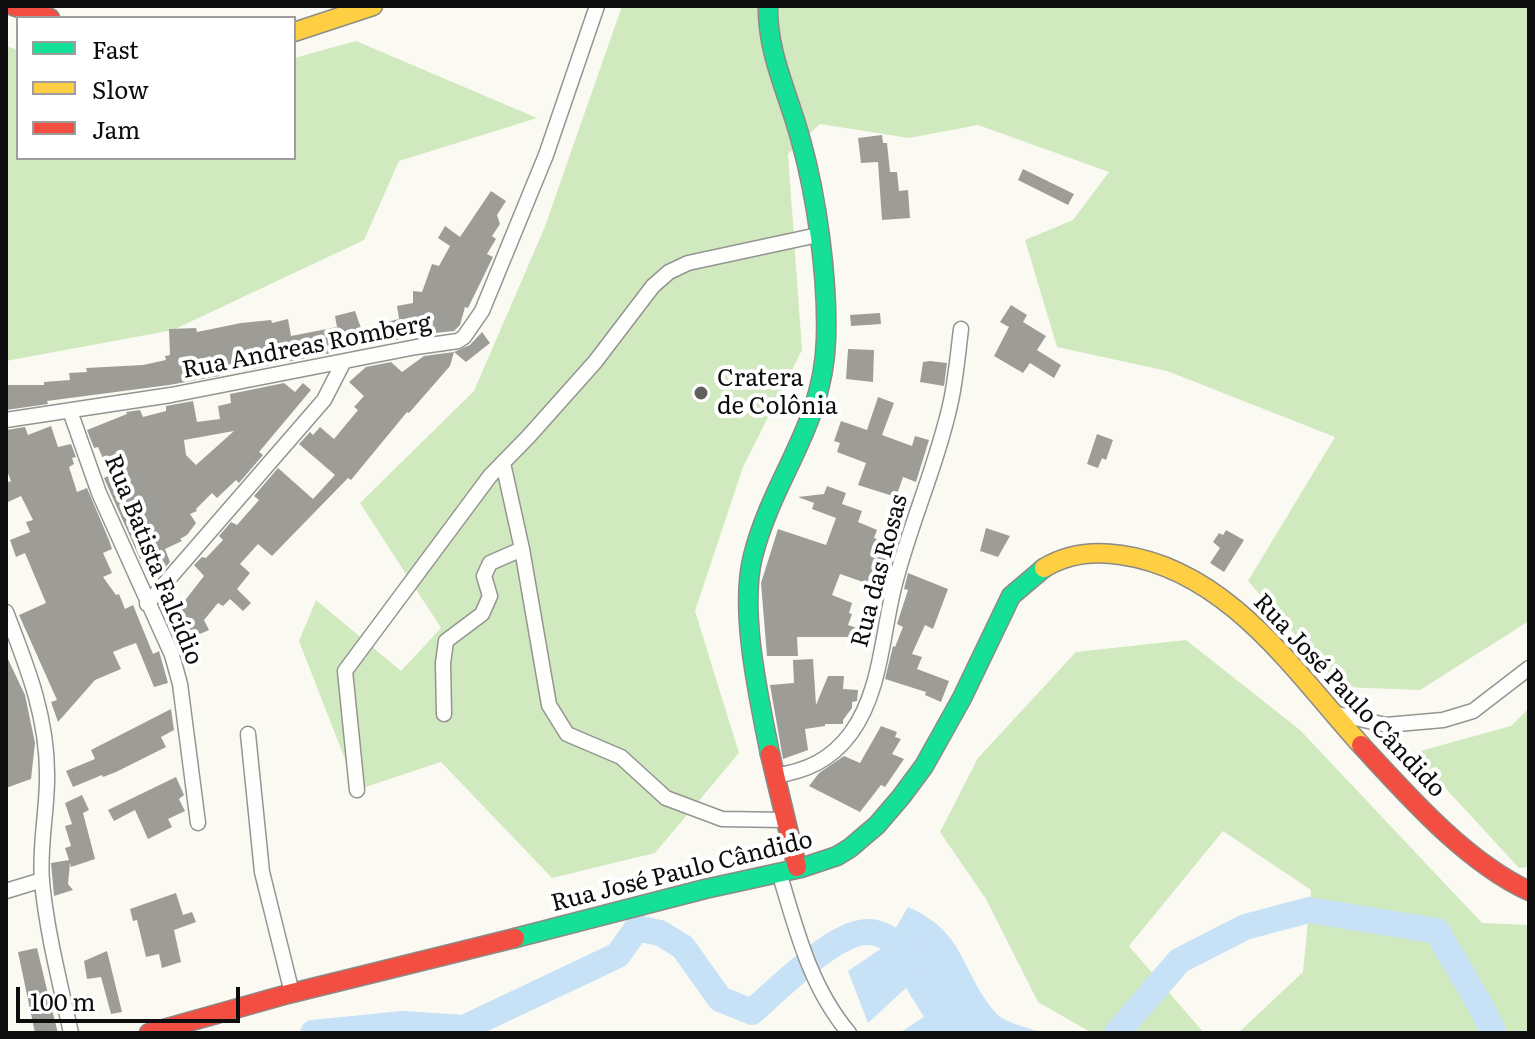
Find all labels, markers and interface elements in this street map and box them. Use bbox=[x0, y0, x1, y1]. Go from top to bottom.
legend bbox=[16, 16, 296, 160]
text: Fast bbox=[92, 31, 139, 66]
text: Slow bbox=[92, 71, 149, 106]
text: Jam bbox=[92, 111, 140, 146]
street label: Rua Andreas Romberg bbox=[180, 309, 434, 385]
place label: Cratera de Colônia bbox=[717, 365, 838, 421]
marker: Cratera de Colônia bbox=[692, 384, 710, 402]
street label: Rua Batista Falcídio bbox=[98, 451, 208, 669]
street label: Rua das Rosas bbox=[846, 491, 914, 651]
street label: Rua José Paulo Cândido bbox=[1247, 588, 1451, 804]
street label: Rua José Paulo Cândido bbox=[548, 826, 816, 918]
scale bar bbox=[20, 971, 244, 1021]
text: 100 m bbox=[30, 983, 96, 1018]

